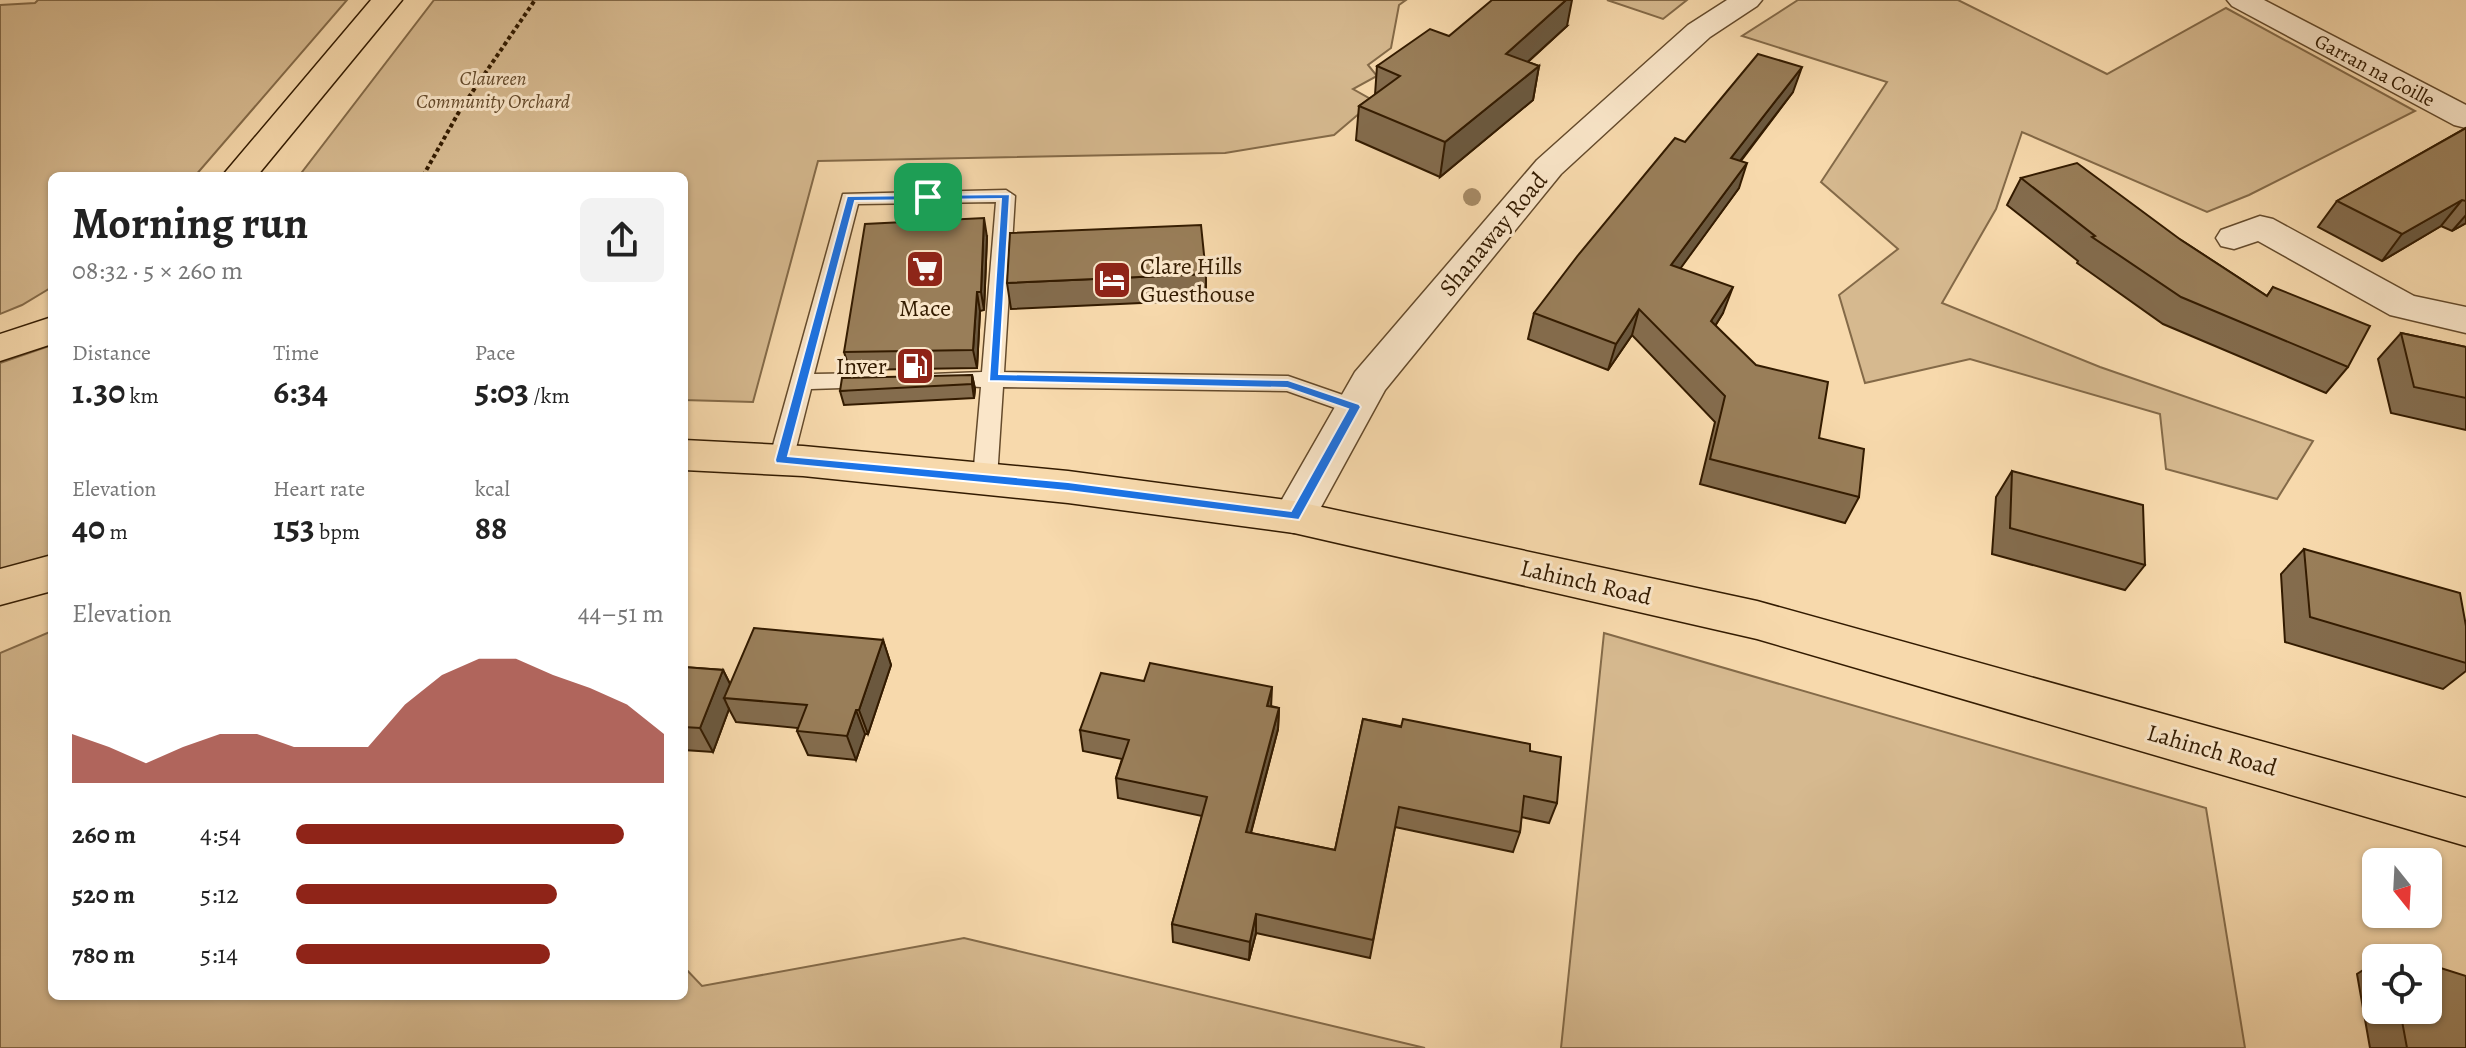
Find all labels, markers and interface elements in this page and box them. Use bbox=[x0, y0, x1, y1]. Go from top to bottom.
street label: Garran na Coille bbox=[2310, 27, 2440, 113]
park label: Claureen Community Orchard bbox=[416, 65, 571, 115]
pin bbox=[894, 163, 962, 231]
street label: Shanaway Road bbox=[1432, 165, 1555, 303]
icon: arrive bbox=[906, 175, 950, 219]
text: Morning run bbox=[72, 193, 308, 253]
button: share bbox=[580, 198, 664, 282]
supermarket icon: Mace bbox=[904, 248, 946, 290]
place label: Clare Hills Guesthouse bbox=[1140, 250, 1255, 310]
text: 08:32 · 5 × 260 m bbox=[72, 253, 243, 288]
hotel icon: Clare Hills Guesthouse bbox=[1091, 259, 1133, 301]
place label: Mace bbox=[899, 292, 951, 324]
text: Distance bbox=[72, 338, 151, 368]
text: Time bbox=[273, 338, 319, 368]
text: Pace bbox=[475, 338, 515, 368]
fuel station icon: Inver bbox=[894, 345, 936, 387]
place label: Inver bbox=[836, 350, 887, 382]
text: 1.30 bbox=[72, 368, 125, 415]
text: 6:34 bbox=[273, 368, 328, 415]
text: 5:03 bbox=[475, 368, 529, 415]
text: km bbox=[125, 381, 159, 411]
text: /km bbox=[529, 381, 570, 411]
text: Elevation bbox=[72, 474, 156, 504]
text: Heart rate bbox=[273, 474, 365, 504]
text: kcal bbox=[475, 474, 510, 504]
text: 40 bbox=[72, 504, 105, 551]
text: 153 bbox=[273, 504, 315, 551]
text: 88 bbox=[475, 504, 507, 551]
text: m bbox=[105, 517, 128, 547]
text: bpm bbox=[315, 517, 360, 547]
street label: Lahinch Road bbox=[1517, 551, 1655, 613]
text: Elevation bbox=[72, 596, 172, 631]
text: 44–51 m bbox=[578, 596, 664, 631]
street label: Lahinch Road bbox=[2143, 716, 2281, 784]
text: 260 m bbox=[72, 817, 136, 852]
text: 4:54 bbox=[200, 817, 241, 852]
north arrow bbox=[2362, 848, 2442, 928]
map controls bbox=[2362, 848, 2442, 1024]
text: 520 m bbox=[72, 877, 135, 912]
text: 5:12 bbox=[200, 877, 239, 912]
text: 780 m bbox=[72, 937, 135, 972]
text: 5:14 bbox=[200, 937, 238, 972]
button: locate bbox=[2362, 944, 2442, 1024]

